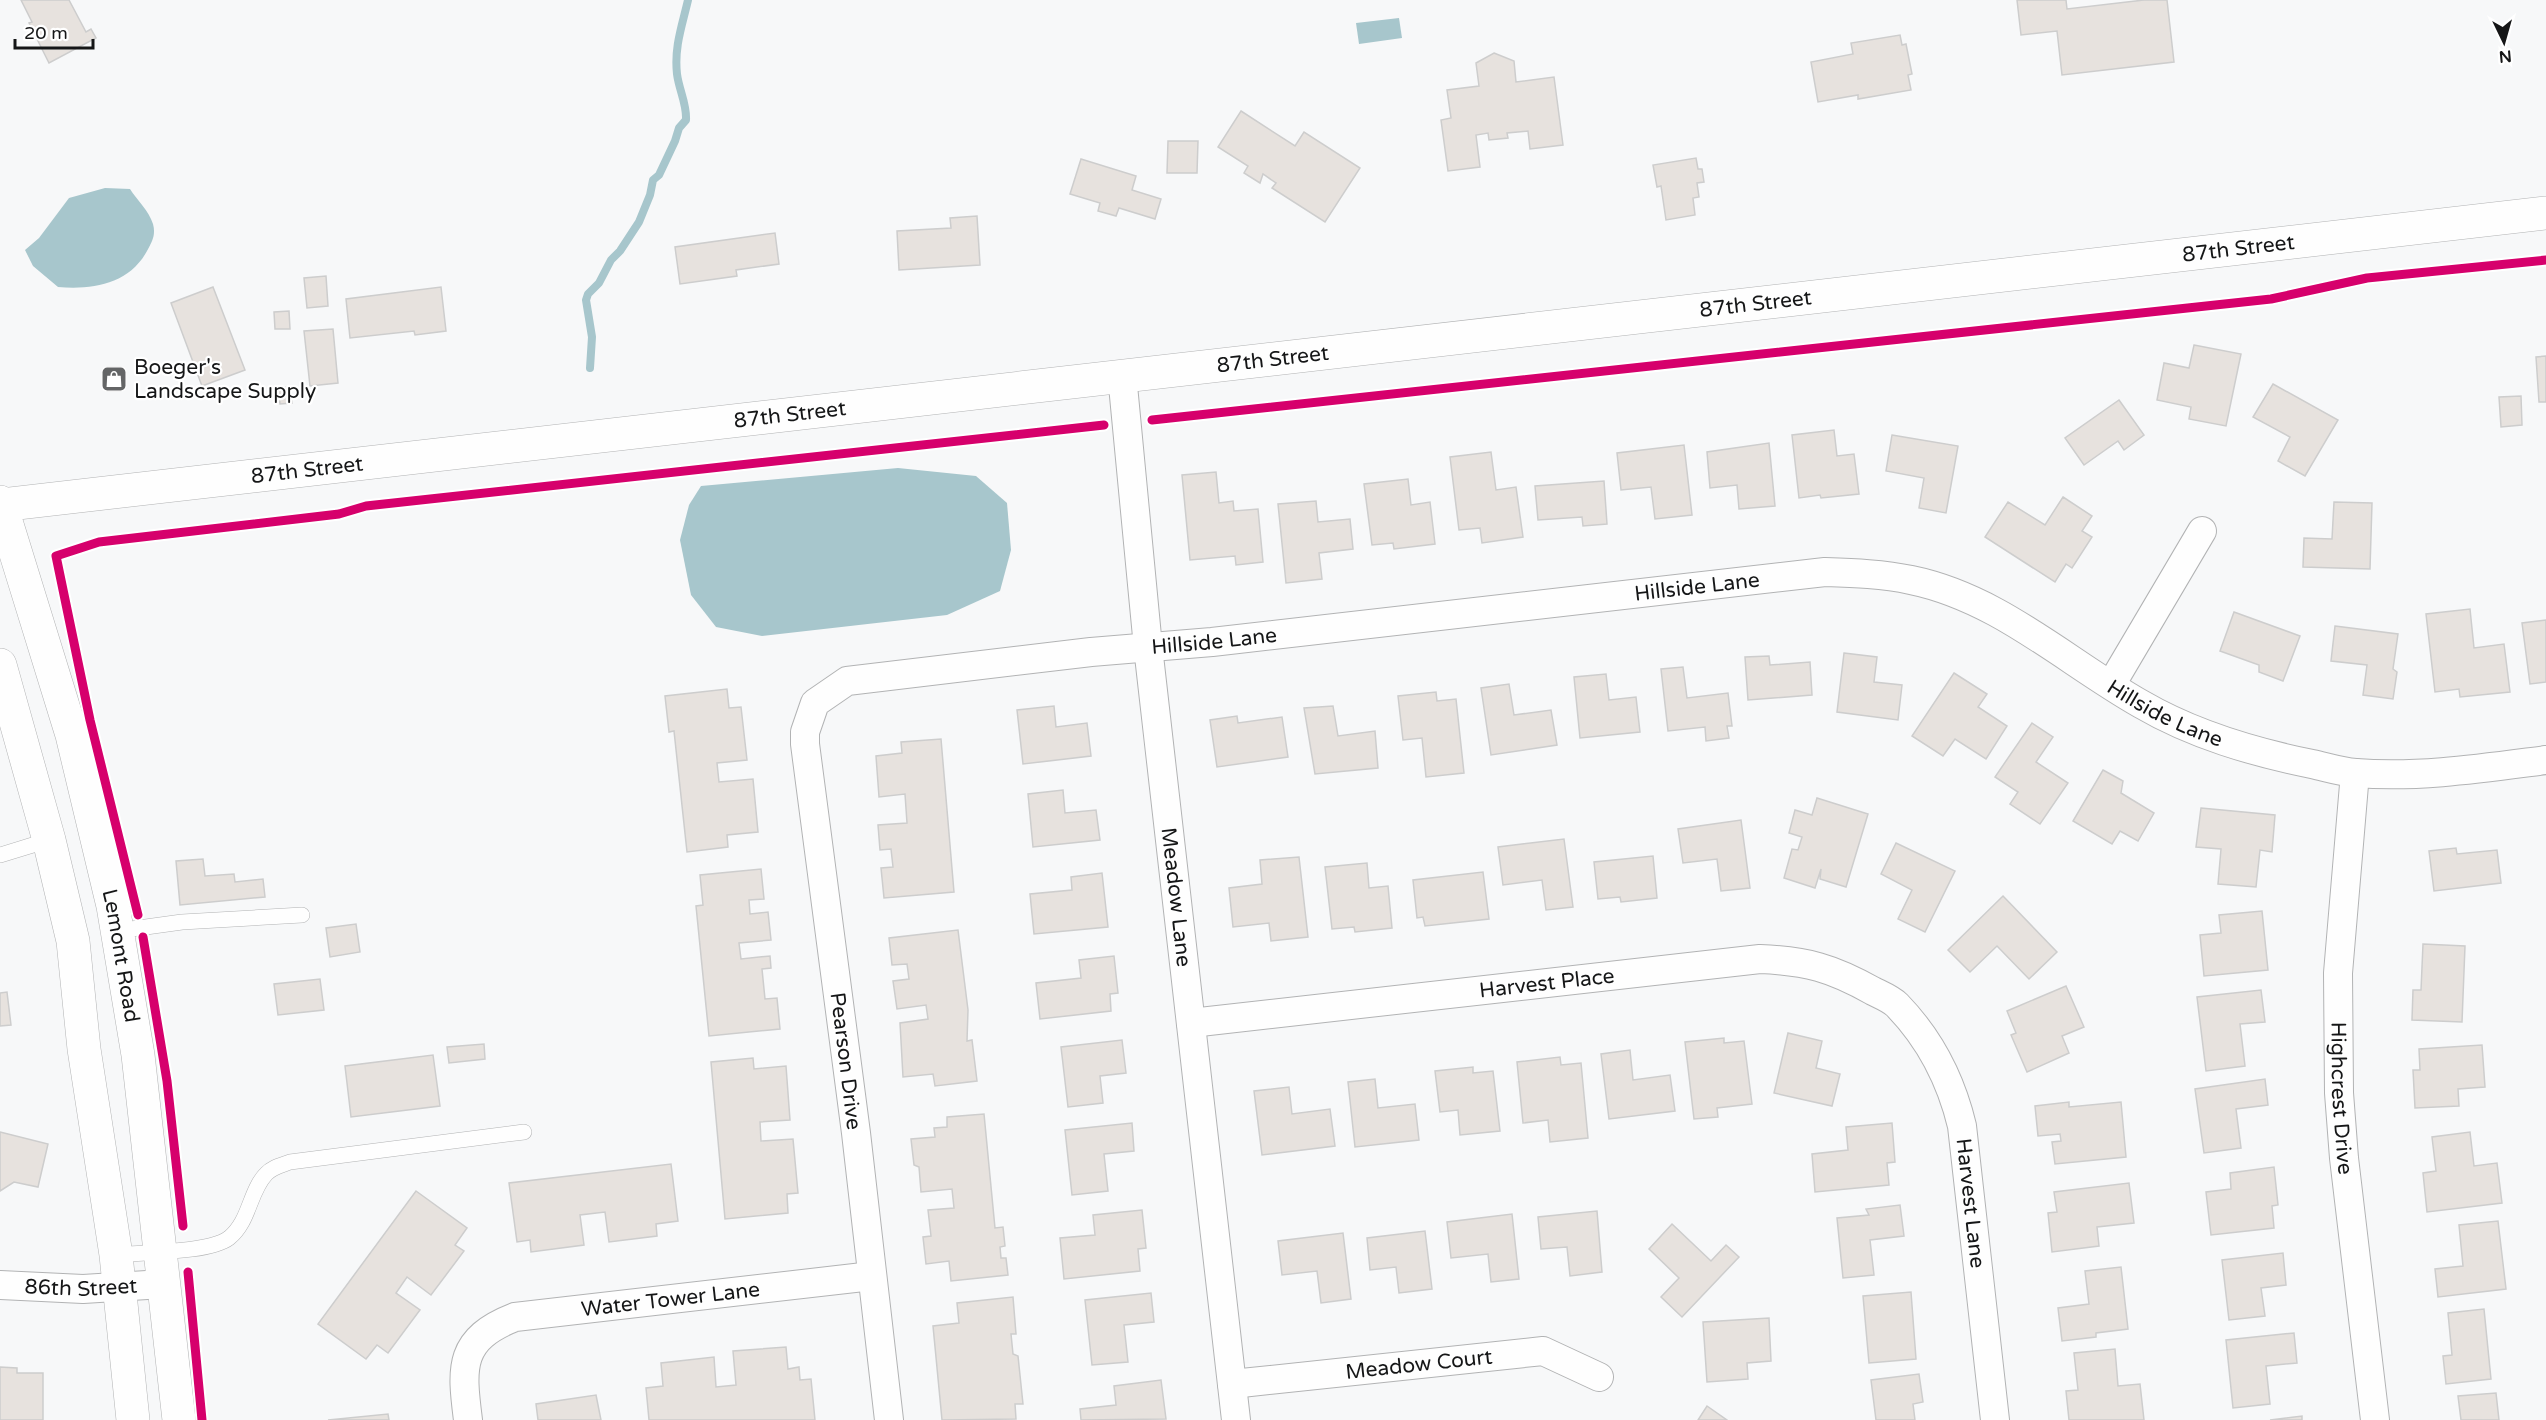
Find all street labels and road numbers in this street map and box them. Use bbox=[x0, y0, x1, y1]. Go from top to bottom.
street label: 87th Street bbox=[2181, 230, 2296, 268]
street label: 87th Street bbox=[1698, 285, 1813, 323]
street label: 87th Street bbox=[1215, 341, 1330, 378]
street label: 87th Street bbox=[732, 396, 847, 434]
street label: 87th Street bbox=[250, 451, 364, 489]
street label: Hillside Lane bbox=[1633, 568, 1761, 607]
street label: Hillside Lane bbox=[1150, 623, 1278, 660]
street label: Hillside Lane bbox=[2102, 675, 2226, 753]
street label: Meadow Lane bbox=[1156, 826, 1196, 968]
street label: Lemont Road bbox=[96, 886, 144, 1024]
street label: Harvest Place bbox=[1478, 963, 1616, 1004]
street label: Pearson Drive bbox=[825, 991, 866, 1131]
street label: Highcrest Drive bbox=[2325, 1022, 2358, 1176]
street label: Harvest Lane bbox=[1950, 1137, 1990, 1270]
street label: 86th Street bbox=[24, 1274, 138, 1302]
street label: Water Tower Lane bbox=[580, 1277, 761, 1322]
street label: Meadow Court bbox=[1344, 1344, 1494, 1385]

